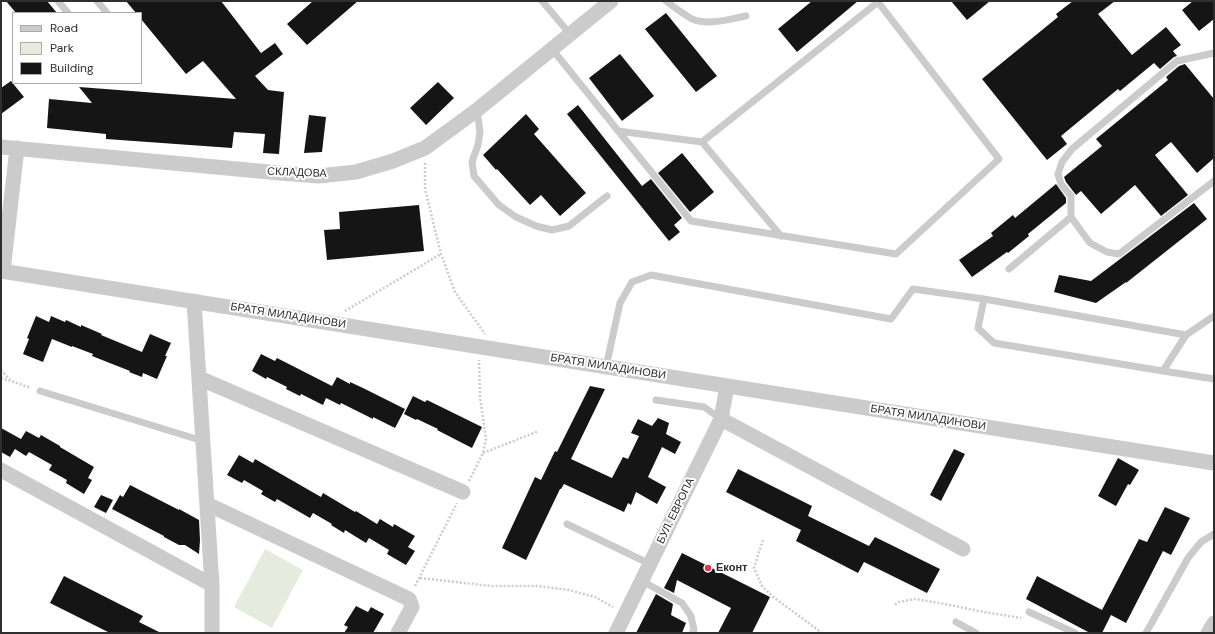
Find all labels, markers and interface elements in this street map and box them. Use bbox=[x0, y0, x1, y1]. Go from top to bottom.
legend bbox=[12, 12, 142, 84]
text: Road bbox=[50, 20, 78, 36]
text: Park bbox=[50, 40, 74, 56]
text: Building bbox=[50, 60, 94, 76]
street label: СКЛАДОВА bbox=[267, 165, 327, 181]
street label: БРАТЯ МИЛАДИНОВИ bbox=[229, 300, 347, 332]
street label: БРАТЯ МИЛАДИНОВИ bbox=[549, 351, 667, 383]
street label: БРАТЯ МИЛАДИНОВИ bbox=[869, 402, 987, 434]
street label: БУЛ. ЕВРОПА bbox=[654, 476, 698, 546]
place label: Еконт bbox=[716, 561, 747, 575]
marker: Еконт bbox=[703, 563, 713, 573]

